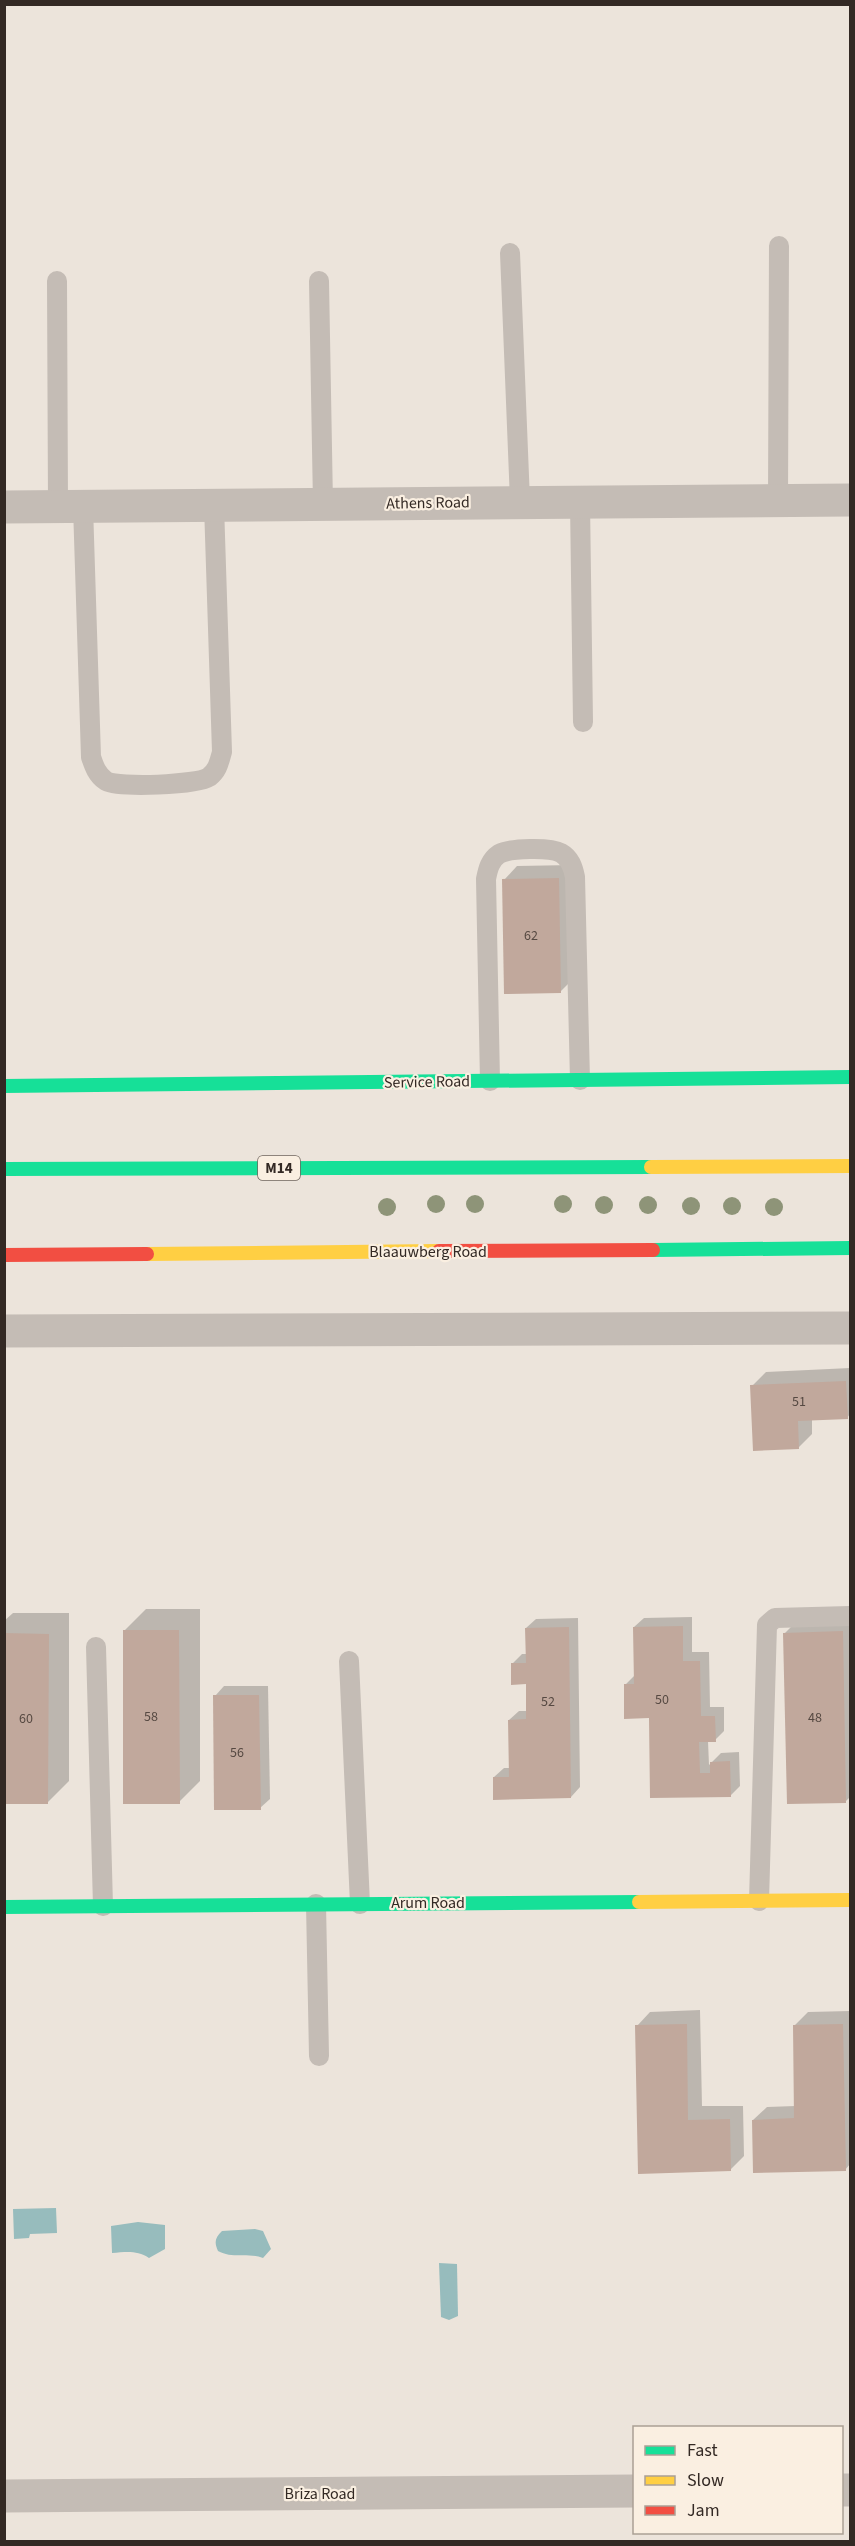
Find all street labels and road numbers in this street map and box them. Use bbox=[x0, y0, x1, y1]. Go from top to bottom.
street label: Athens Road bbox=[386, 491, 470, 515]
street label: Service Road bbox=[384, 1070, 470, 1094]
road number: M14 bbox=[258, 1156, 300, 1180]
street label: Blaauwberg Road bbox=[369, 1241, 487, 1263]
street label: Arum Road bbox=[391, 1892, 465, 1914]
street label: Briza Road bbox=[285, 2483, 355, 2505]

